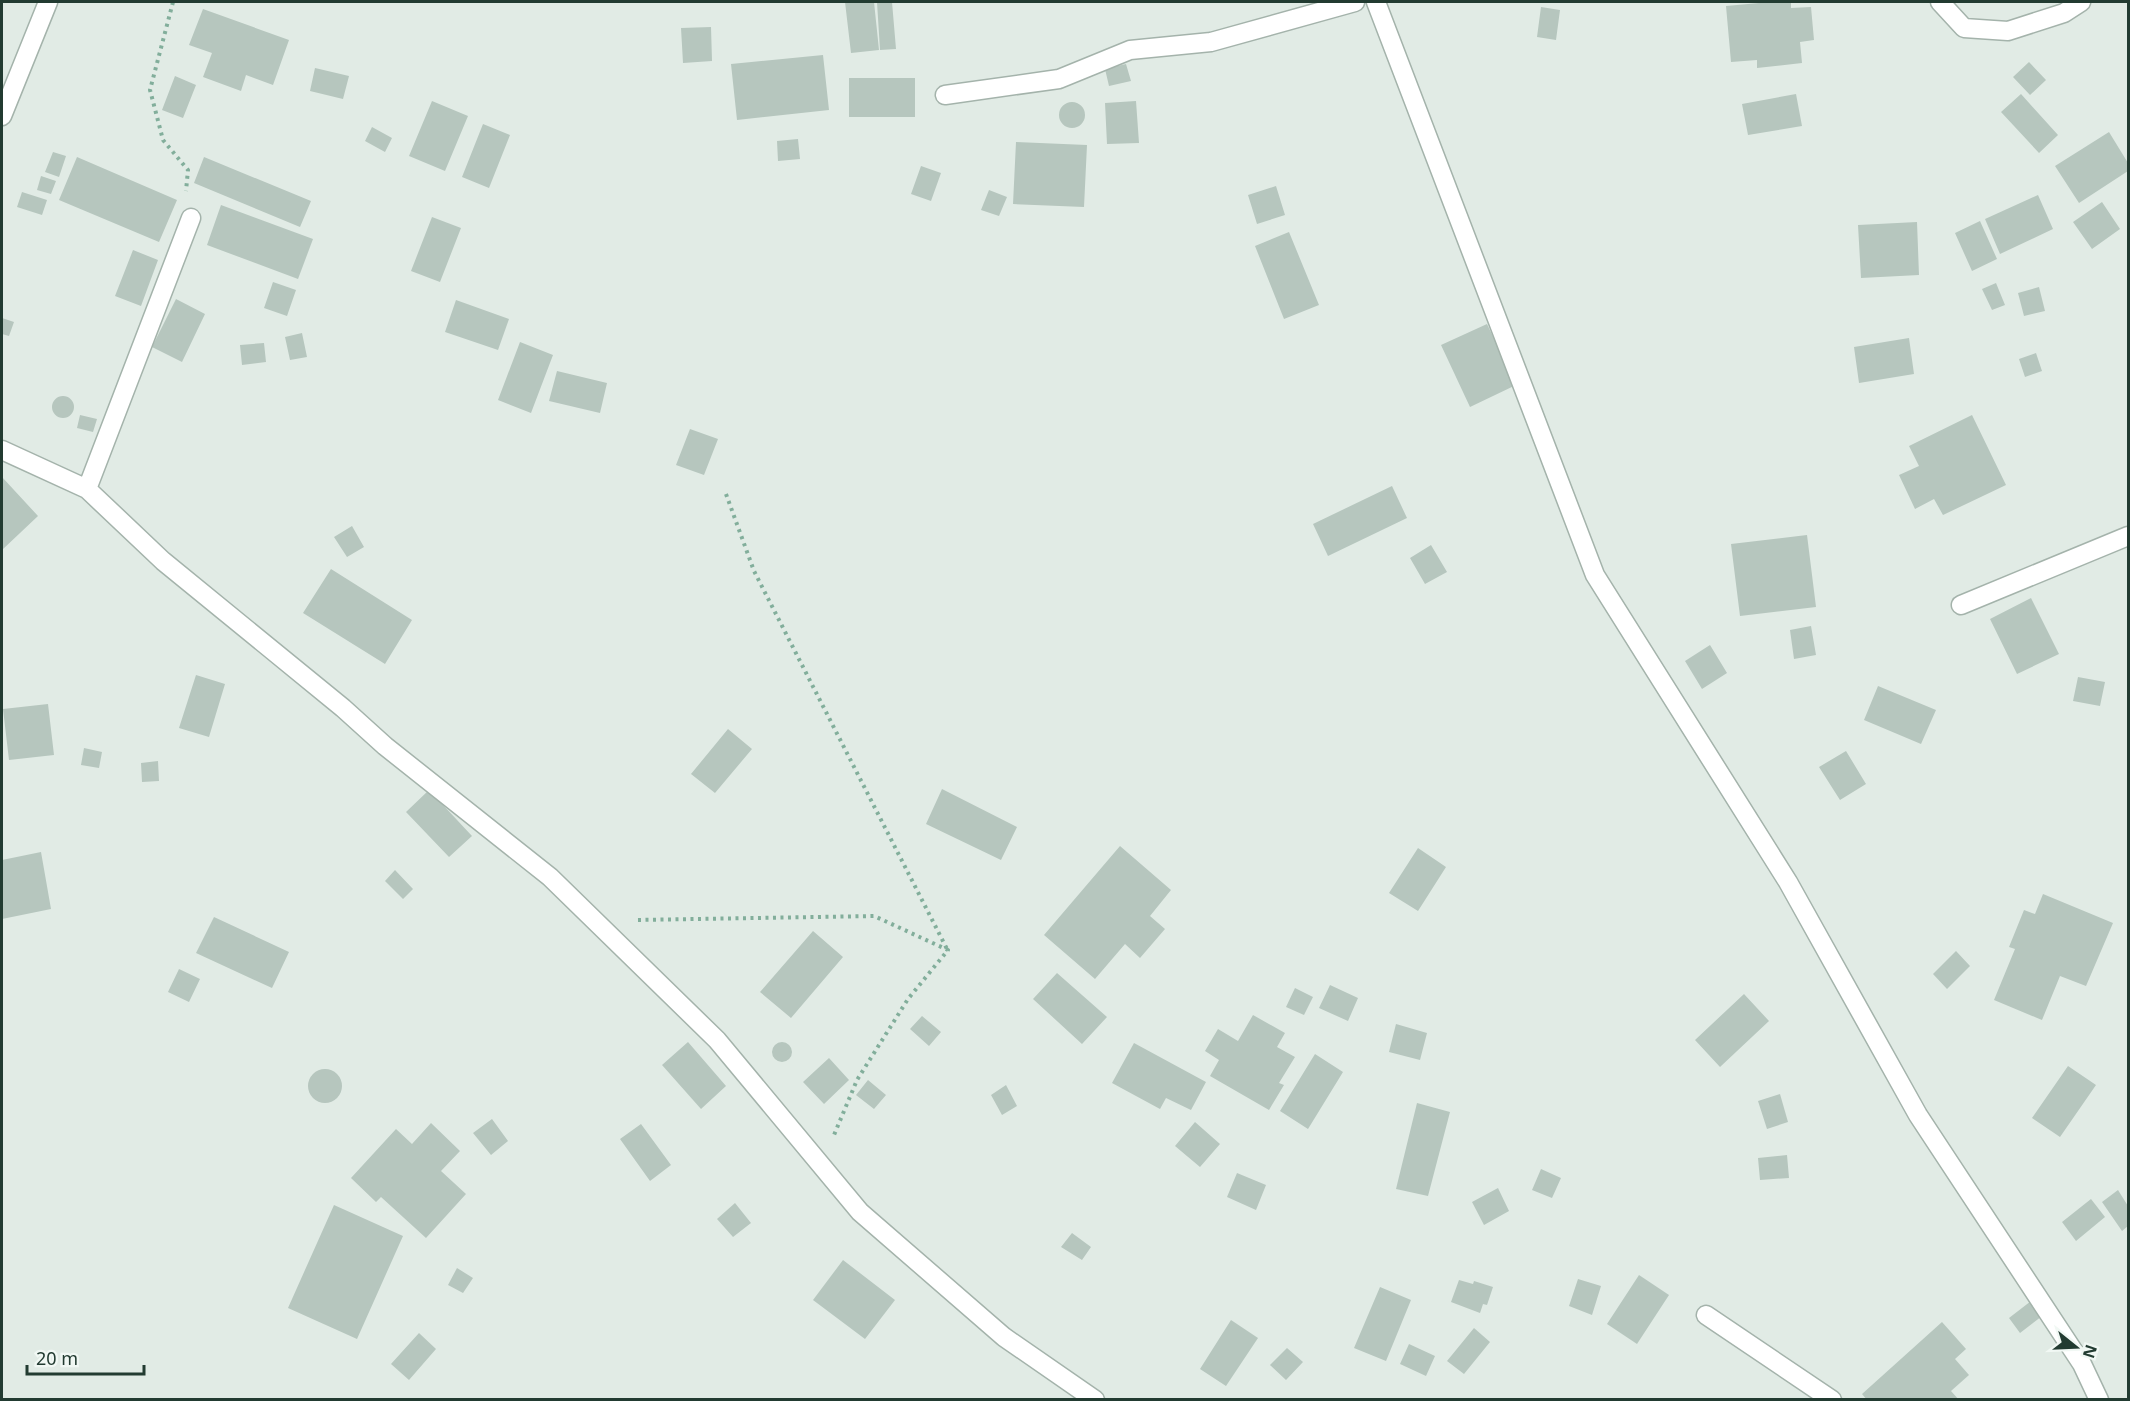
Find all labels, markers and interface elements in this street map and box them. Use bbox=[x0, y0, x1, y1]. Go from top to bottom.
north arrow bbox=[2046, 1317, 2106, 1377]
scale bar bbox=[27, 1338, 144, 1376]
text: N bbox=[2078, 1342, 2103, 1361]
text: 20 m bbox=[36, 1346, 78, 1370]

